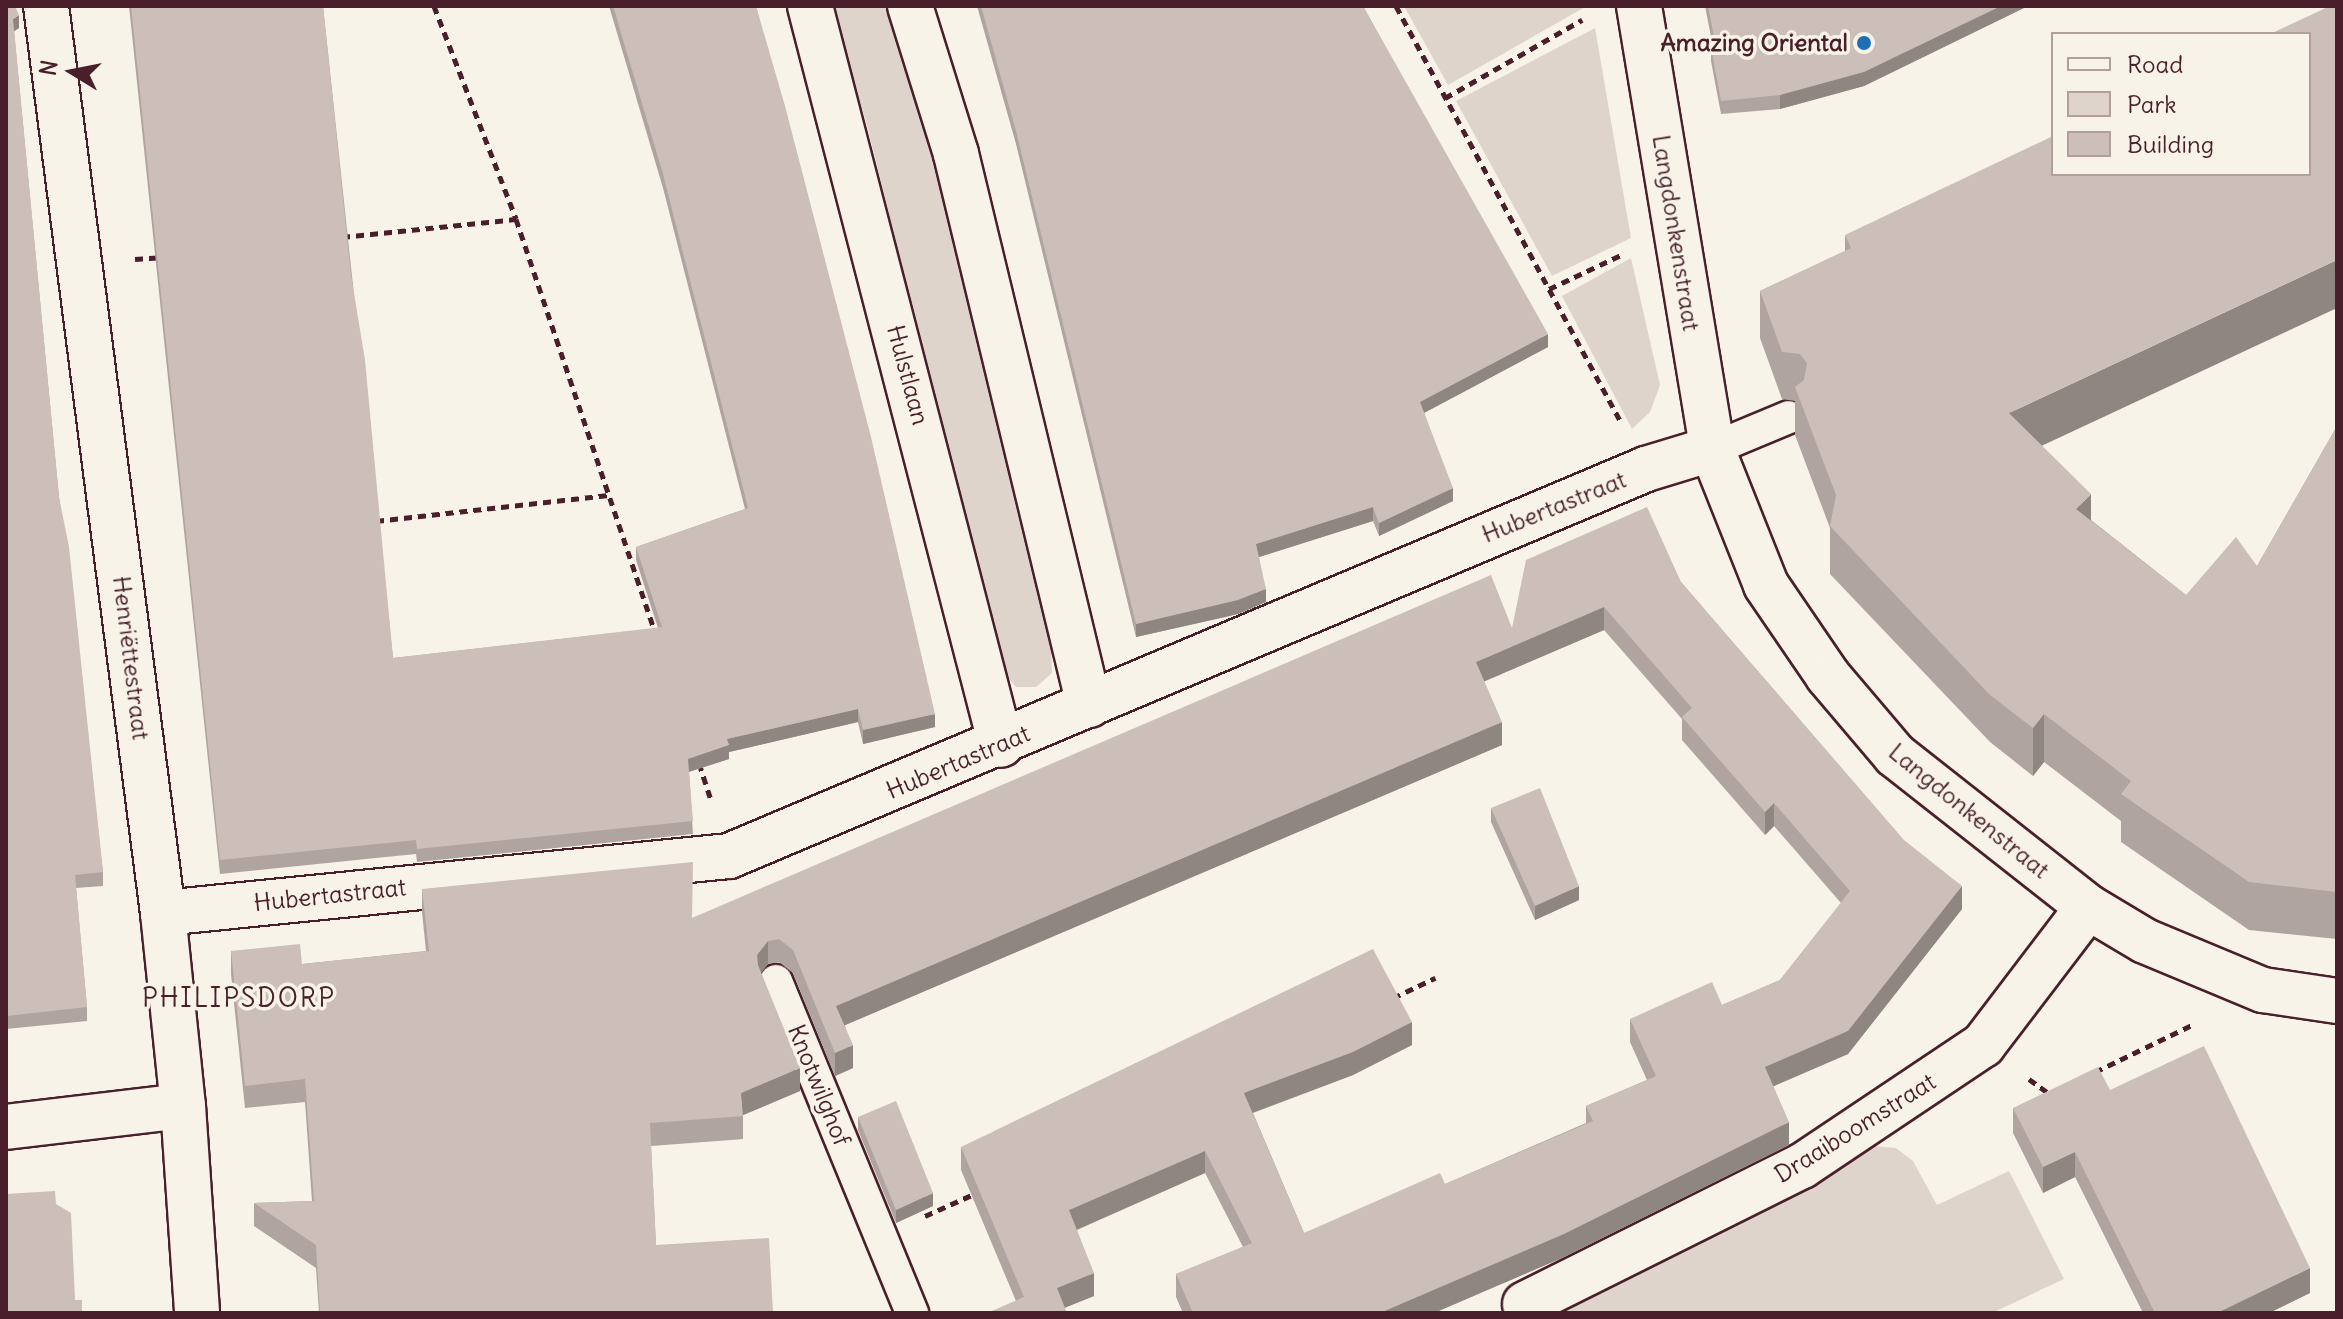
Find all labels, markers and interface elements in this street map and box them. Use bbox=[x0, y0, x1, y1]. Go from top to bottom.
place label: Amazing Oriental bbox=[1660, 29, 1848, 57]
north arrow bbox=[32, 32, 112, 112]
legend bbox=[2051, 32, 2311, 176]
marker: Amazing Oriental bbox=[1855, 34, 1873, 52]
text: Road bbox=[2127, 49, 2183, 79]
text: N bbox=[33, 58, 63, 78]
text: Park bbox=[2127, 89, 2177, 119]
text: Building bbox=[2127, 129, 2214, 159]
street label: Langdonkenstraat bbox=[1646, 133, 1706, 333]
street label: Hulstlaan bbox=[881, 322, 935, 428]
street label: Hubertastraat bbox=[1478, 465, 1630, 549]
street label: Henriëttestraat bbox=[107, 574, 155, 742]
street label: Hubertastraat bbox=[882, 719, 1034, 805]
street label: Langdonkenstraat bbox=[1883, 737, 2055, 885]
street label: Hubertastraat bbox=[252, 873, 408, 917]
district label: PHILIPSDORP bbox=[142, 982, 336, 1014]
street label: Knotwilghof bbox=[782, 1020, 856, 1150]
street label: Draaiboomstraat bbox=[1769, 1067, 1941, 1189]

